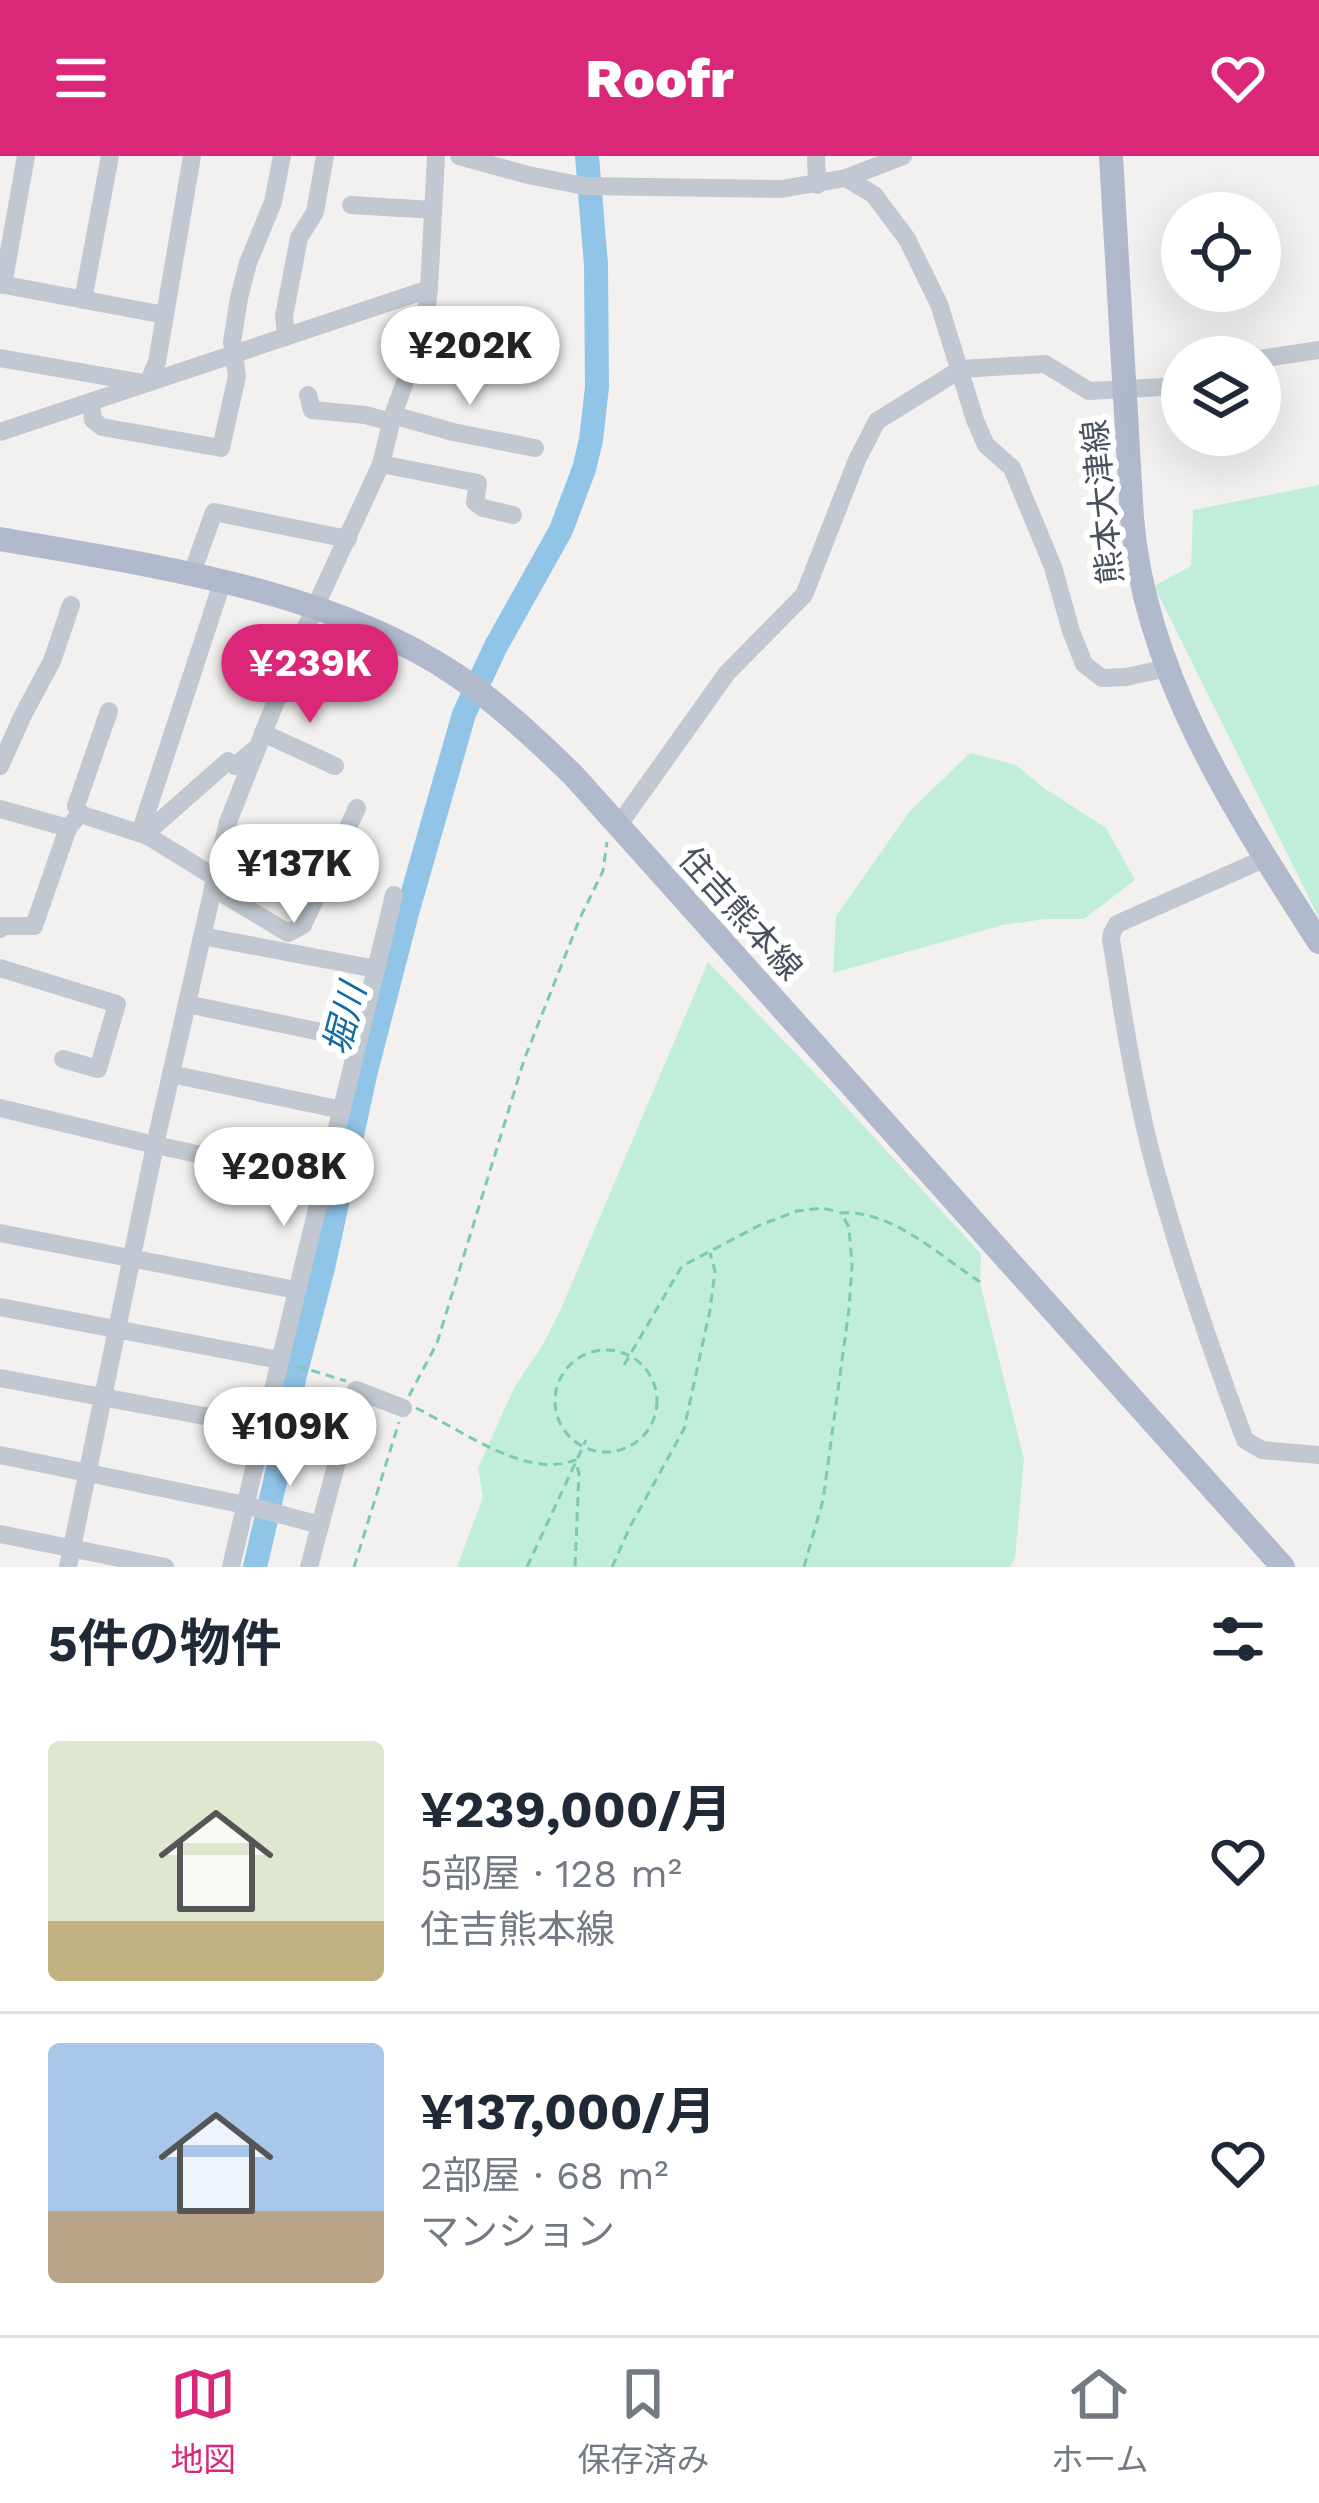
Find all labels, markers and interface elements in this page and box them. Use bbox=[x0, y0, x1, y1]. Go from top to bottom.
icon: menu bbox=[48, 45, 114, 111]
icon: heart bbox=[1205, 45, 1271, 111]
text: Roofr bbox=[585, 47, 734, 110]
map controls bbox=[1161, 192, 1281, 456]
button: locate bbox=[1161, 192, 1281, 312]
pin: ¥202K bbox=[386, 306, 554, 408]
text: ¥202K bbox=[408, 322, 532, 367]
button: layers bbox=[1161, 336, 1281, 456]
street label: 熊本大津線 bbox=[1074, 418, 1131, 586]
pin: ¥239K bbox=[226, 624, 394, 726]
text: ¥239K bbox=[248, 640, 372, 685]
pin: ¥137K bbox=[210, 824, 378, 926]
street label: 住吉熊本線 bbox=[671, 839, 810, 988]
text: ¥137K bbox=[236, 840, 352, 885]
water label: 堀川 bbox=[315, 975, 376, 1059]
pin: ¥208K bbox=[200, 1127, 368, 1229]
text: ¥208K bbox=[221, 1143, 347, 1188]
pin: ¥109K bbox=[206, 1387, 374, 1489]
text: ¥109K bbox=[231, 1403, 349, 1448]
icon: filters bbox=[1205, 1606, 1271, 1672]
text: 5件の物件 bbox=[48, 1614, 282, 1673]
text: ¥239,000/月 bbox=[420, 1780, 732, 1839]
icon: home bbox=[144, 1789, 288, 1933]
icon: heart bbox=[1205, 1828, 1271, 1894]
text: 5部屋 · 128 m² bbox=[420, 1851, 682, 1896]
text: 住吉熊本線 bbox=[420, 1907, 615, 1952]
text: ¥137,000/月 bbox=[420, 2082, 716, 2141]
icon: home bbox=[144, 2091, 288, 2235]
icon: heart bbox=[1205, 2130, 1271, 2196]
text: 2部屋 · 68 m² bbox=[420, 2153, 669, 2198]
text: マンション bbox=[420, 2209, 615, 2254]
tab: 地図 bbox=[170, 2361, 236, 2481]
tab: 保存済み bbox=[577, 2361, 709, 2481]
tab: ホーム bbox=[1050, 2361, 1148, 2481]

